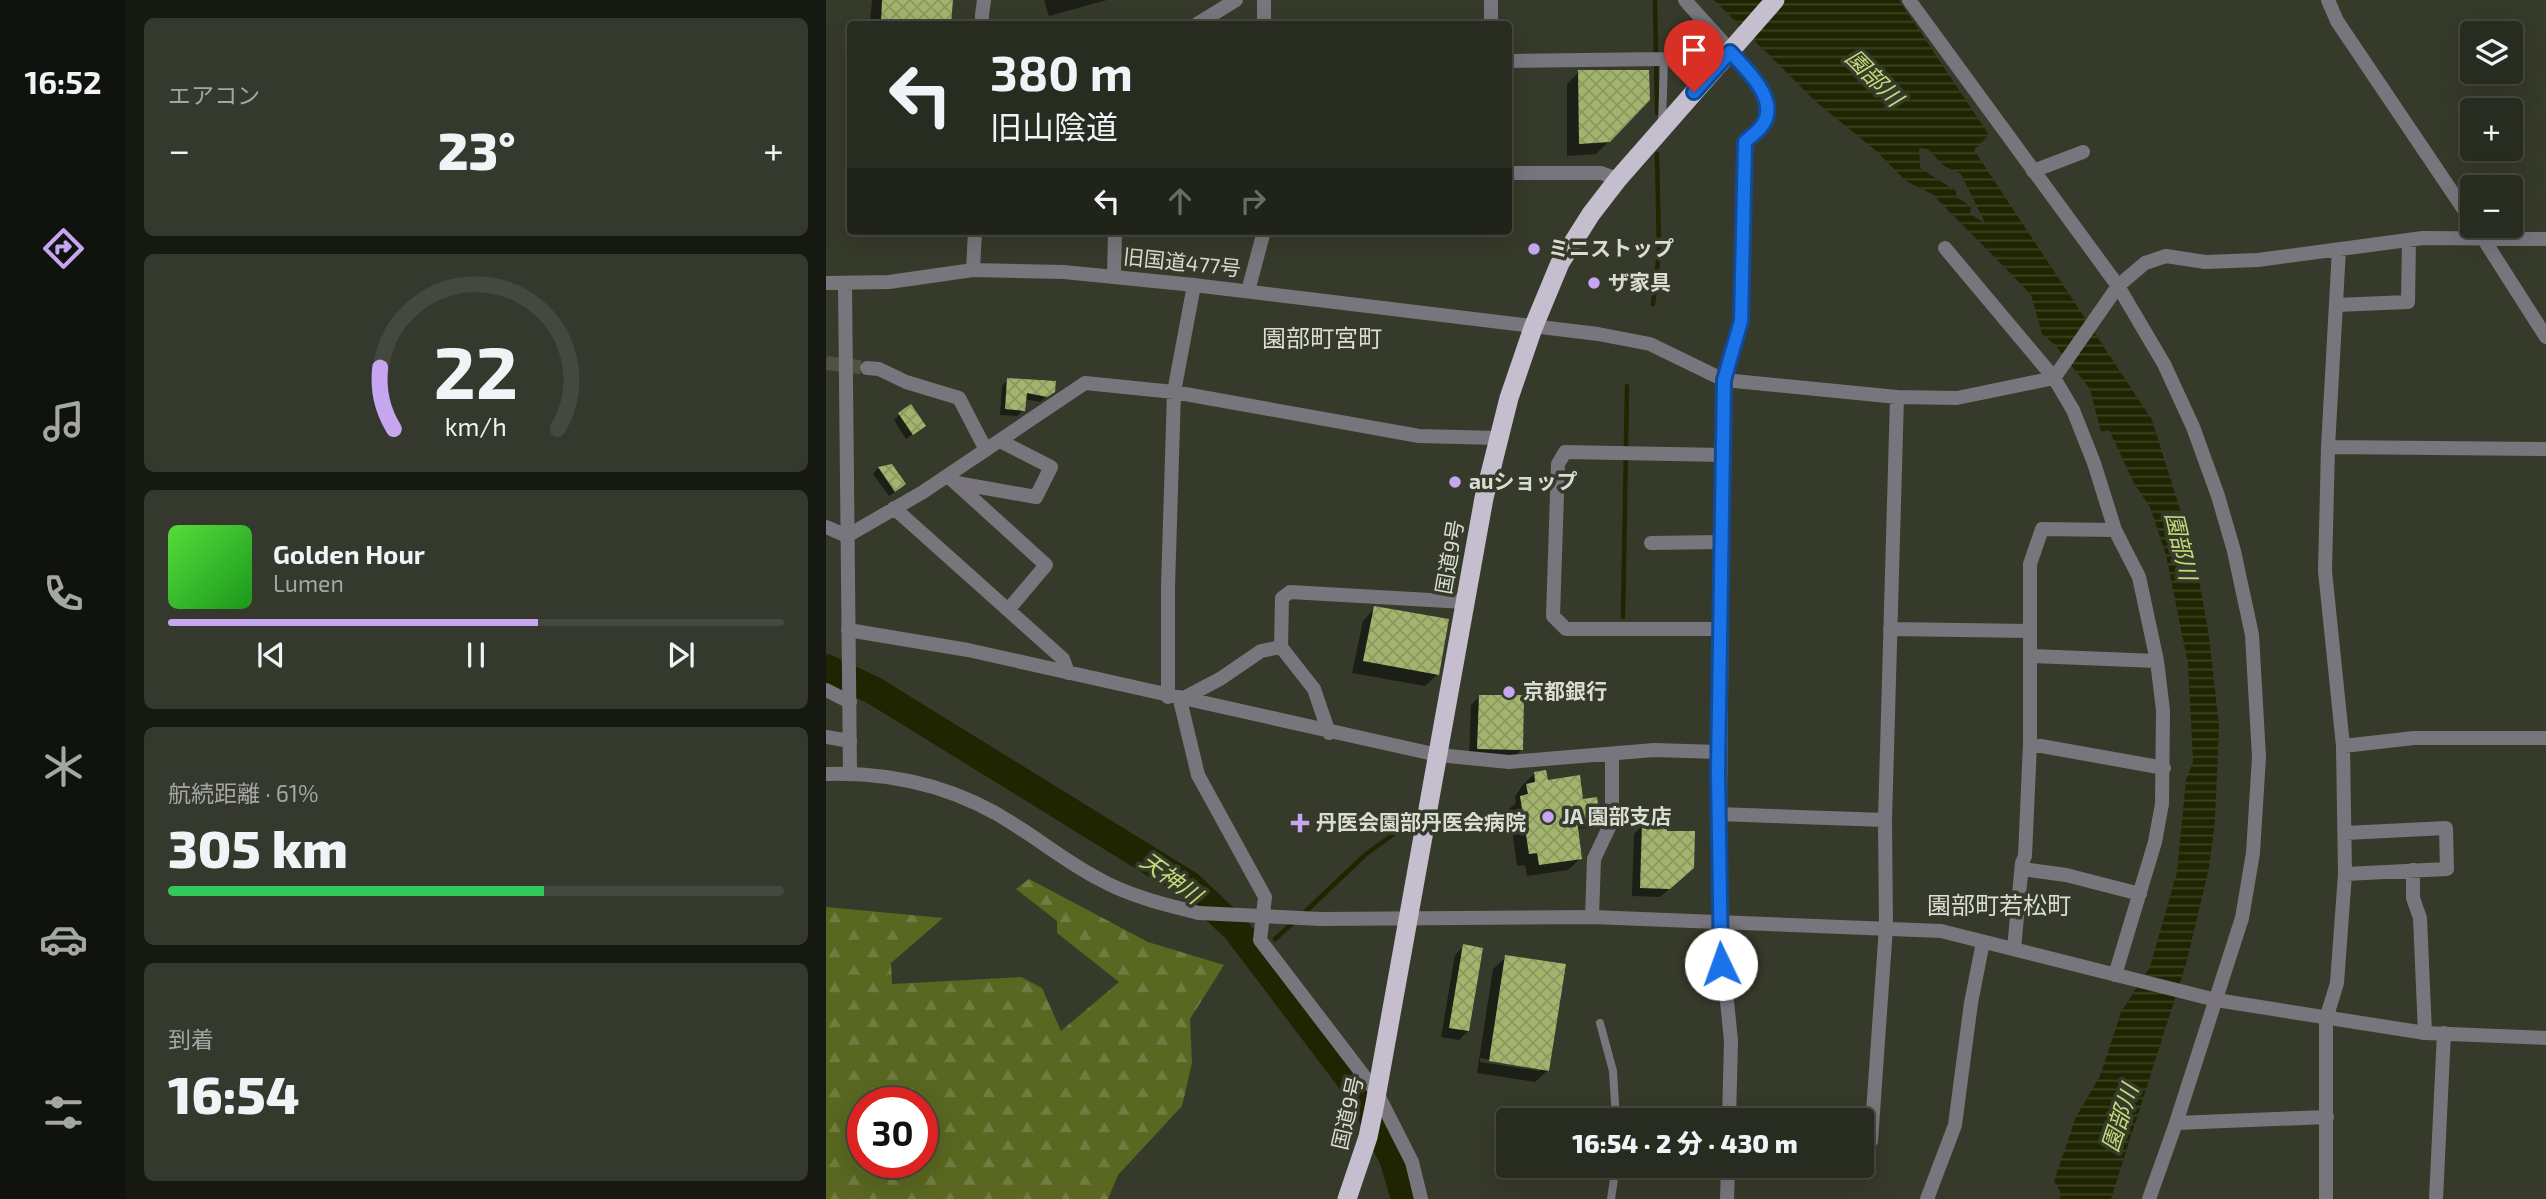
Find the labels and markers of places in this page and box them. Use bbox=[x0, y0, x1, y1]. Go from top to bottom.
pin bbox=[1664, 20, 1724, 92]
place label: ミニストップ bbox=[1548, 235, 1674, 260]
marker: ミニストップ bbox=[1526, 241, 1542, 257]
place label: ザ家具 bbox=[1608, 269, 1671, 294]
marker: ザ家具 bbox=[1586, 275, 1602, 291]
place label: auショップ bbox=[1469, 468, 1577, 493]
marker: auショップ bbox=[1447, 474, 1463, 490]
place label: 京都銀行 bbox=[1523, 678, 1607, 703]
marker: 京都銀行 bbox=[1501, 684, 1517, 700]
place label: JA 園部支店 bbox=[1562, 803, 1672, 828]
place label: 丹医会園部丹医会病院 bbox=[1316, 809, 1526, 834]
marker: JA 園部支店 bbox=[1540, 809, 1556, 825]
marker: 丹医会園部丹医会病院 bbox=[1290, 813, 1310, 833]

